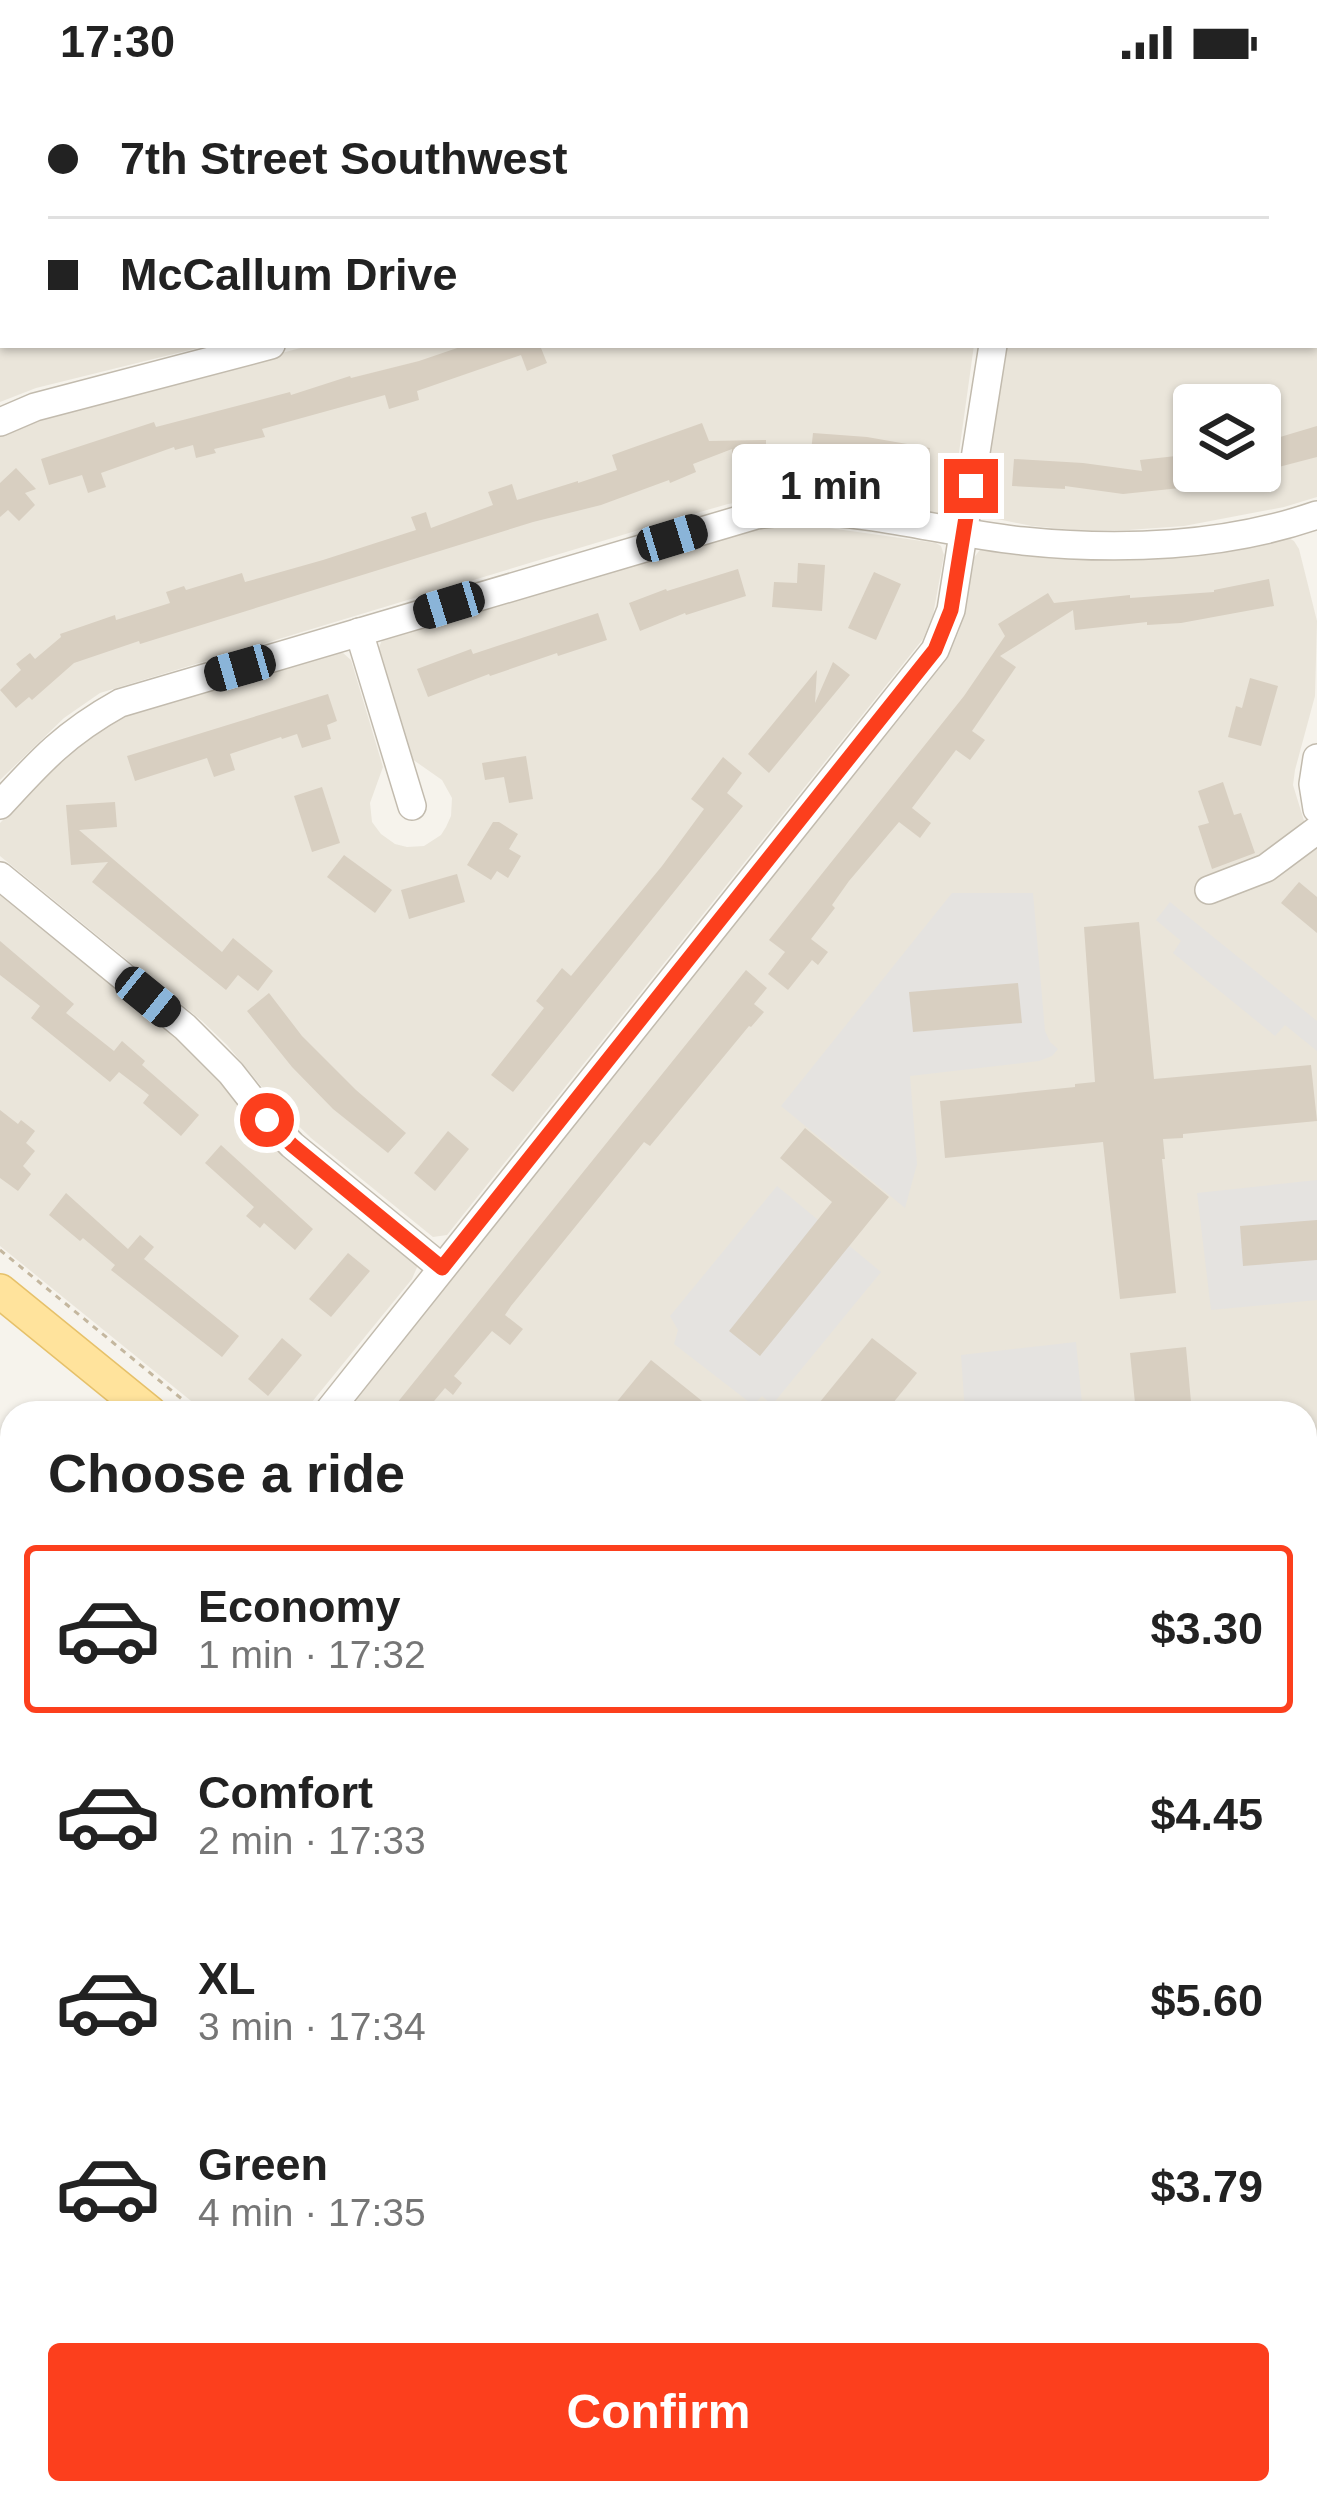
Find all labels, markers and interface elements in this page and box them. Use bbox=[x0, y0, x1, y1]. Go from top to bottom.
text: 17:30 bbox=[60, 16, 175, 67]
text: 7th Street Southwest bbox=[120, 133, 568, 184]
text: McCallum Drive bbox=[120, 249, 458, 300]
map controls bbox=[1173, 384, 1281, 492]
button: layers bbox=[1173, 384, 1281, 492]
callout: 1 min bbox=[731, 444, 929, 528]
route end bbox=[944, 459, 998, 513]
text: 1 min bbox=[780, 464, 882, 507]
car bbox=[632, 510, 712, 566]
car bbox=[409, 577, 489, 633]
car bbox=[200, 641, 280, 695]
car bbox=[109, 960, 187, 1034]
route start bbox=[240, 1093, 294, 1147]
text: Choose a ride bbox=[48, 1443, 405, 1503]
icon: car bbox=[54, 1575, 162, 1683]
text: Economy bbox=[198, 1581, 401, 1632]
text: $3.30 bbox=[1150, 1603, 1263, 1654]
text: 1 min · 17:32 bbox=[198, 1633, 426, 1676]
icon: car bbox=[54, 1761, 162, 1869]
text: Comfort bbox=[198, 1767, 373, 1818]
text: $4.45 bbox=[1150, 1789, 1263, 1840]
text: 2 min · 17:33 bbox=[198, 1819, 426, 1862]
icon: car bbox=[54, 1947, 162, 2055]
text: XL bbox=[198, 1953, 256, 2004]
text: $5.60 bbox=[1150, 1975, 1263, 2026]
text: 3 min · 17:34 bbox=[198, 2005, 426, 2048]
icon: car bbox=[54, 2133, 162, 2241]
text: Green bbox=[198, 2139, 328, 2190]
text: $3.79 bbox=[1150, 2161, 1263, 2212]
text: 4 min · 17:35 bbox=[198, 2191, 426, 2234]
button: Confirm bbox=[48, 2343, 1269, 2481]

